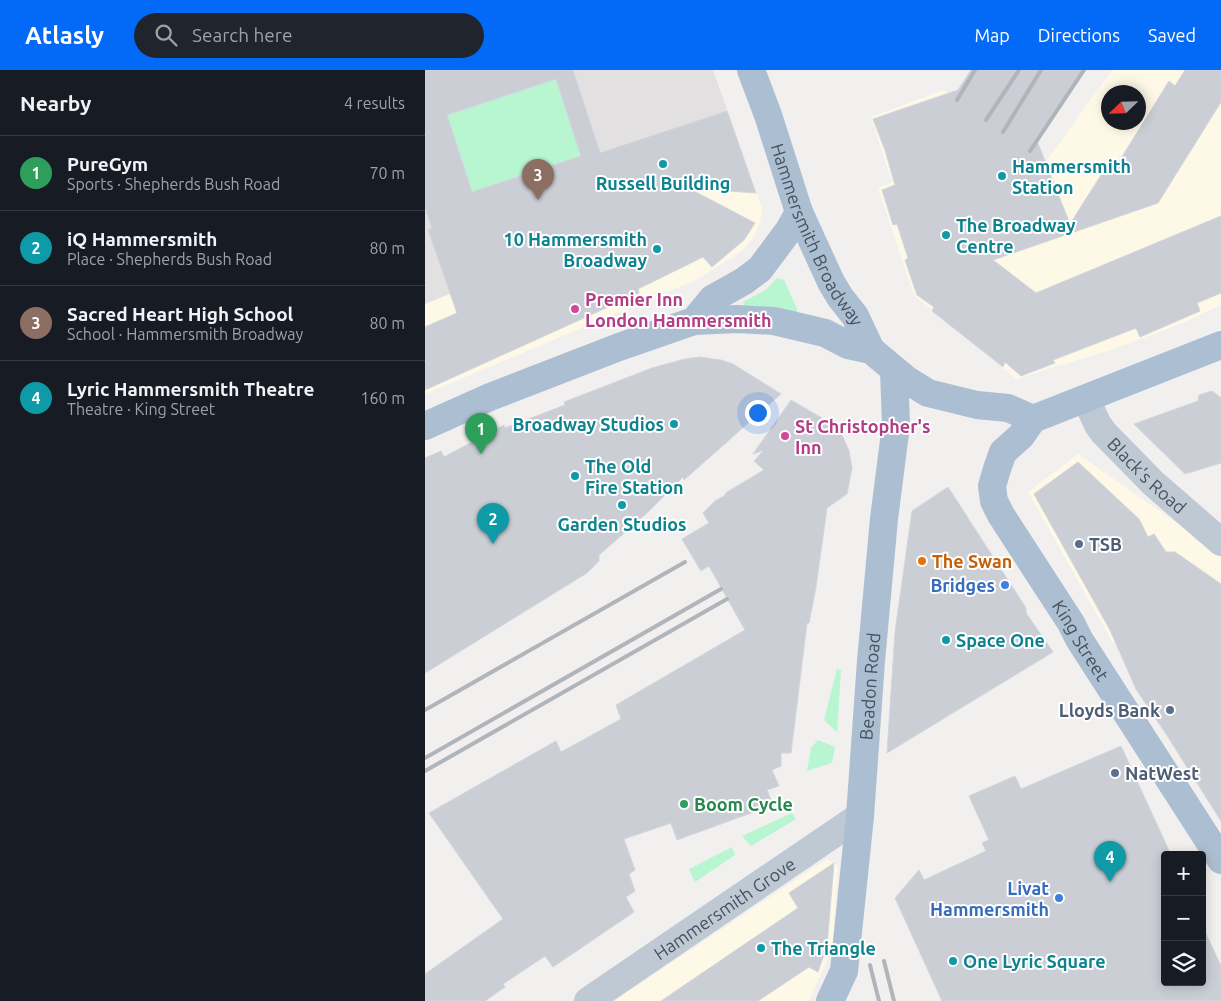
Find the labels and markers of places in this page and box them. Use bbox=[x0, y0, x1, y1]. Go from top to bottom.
place label: Hammersmith Station bbox=[1012, 156, 1131, 197]
marker: Russell Building bbox=[657, 158, 669, 170]
pin: 3 bbox=[522, 159, 554, 200]
marker: Hammersmith Station bbox=[996, 170, 1008, 182]
place label: Russell Building bbox=[596, 173, 730, 193]
place label: The Broadway Centre bbox=[956, 215, 1076, 256]
place label: 10 Hammersmith Broadway bbox=[504, 229, 647, 270]
marker: The Broadway Centre bbox=[940, 229, 952, 241]
marker: 10 Hammersmith Broadway bbox=[651, 243, 663, 255]
place label: Premier Inn London Hammersmith bbox=[585, 289, 772, 330]
marker: Premier Inn London Hammersmith bbox=[569, 303, 581, 315]
pin: 1 bbox=[465, 413, 497, 454]
place label: Broadway Studios bbox=[512, 414, 664, 434]
place label: St Christopher's Inn bbox=[795, 416, 931, 457]
marker: Broadway Studios bbox=[668, 418, 680, 430]
marker: St Christopher's Inn bbox=[779, 430, 791, 442]
place label: The Old Fire Station bbox=[585, 456, 684, 497]
marker: The Old Fire Station bbox=[569, 470, 581, 482]
marker: Garden Studios bbox=[616, 499, 628, 511]
pin: 2 bbox=[477, 503, 509, 544]
place label: Garden Studios bbox=[557, 514, 687, 534]
place label: TSB bbox=[1089, 534, 1122, 554]
marker: TSB bbox=[1073, 538, 1085, 550]
place label: The Swan bbox=[932, 551, 1012, 571]
marker: The Swan bbox=[916, 555, 928, 567]
place label: Bridges bbox=[930, 575, 995, 595]
marker: Bridges bbox=[999, 579, 1011, 591]
place label: Space One bbox=[956, 630, 1045, 650]
marker: Space One bbox=[940, 634, 952, 646]
place label: Lloyds Bank bbox=[1059, 700, 1160, 720]
marker: Lloyds Bank bbox=[1164, 704, 1176, 716]
place label: NatWest bbox=[1125, 763, 1199, 783]
marker: NatWest bbox=[1109, 767, 1121, 779]
place label: Boom Cycle bbox=[694, 794, 793, 814]
marker: Boom Cycle bbox=[678, 798, 690, 810]
pin: 4 bbox=[1094, 841, 1126, 882]
place label: Livat Hammersmith bbox=[930, 878, 1049, 919]
marker: Livat Hammersmith bbox=[1053, 892, 1065, 904]
place label: The Triangle bbox=[771, 938, 876, 958]
marker: The Triangle bbox=[755, 942, 767, 954]
place label: One Lyric Square bbox=[963, 951, 1106, 971]
marker: One Lyric Square bbox=[947, 955, 959, 967]

